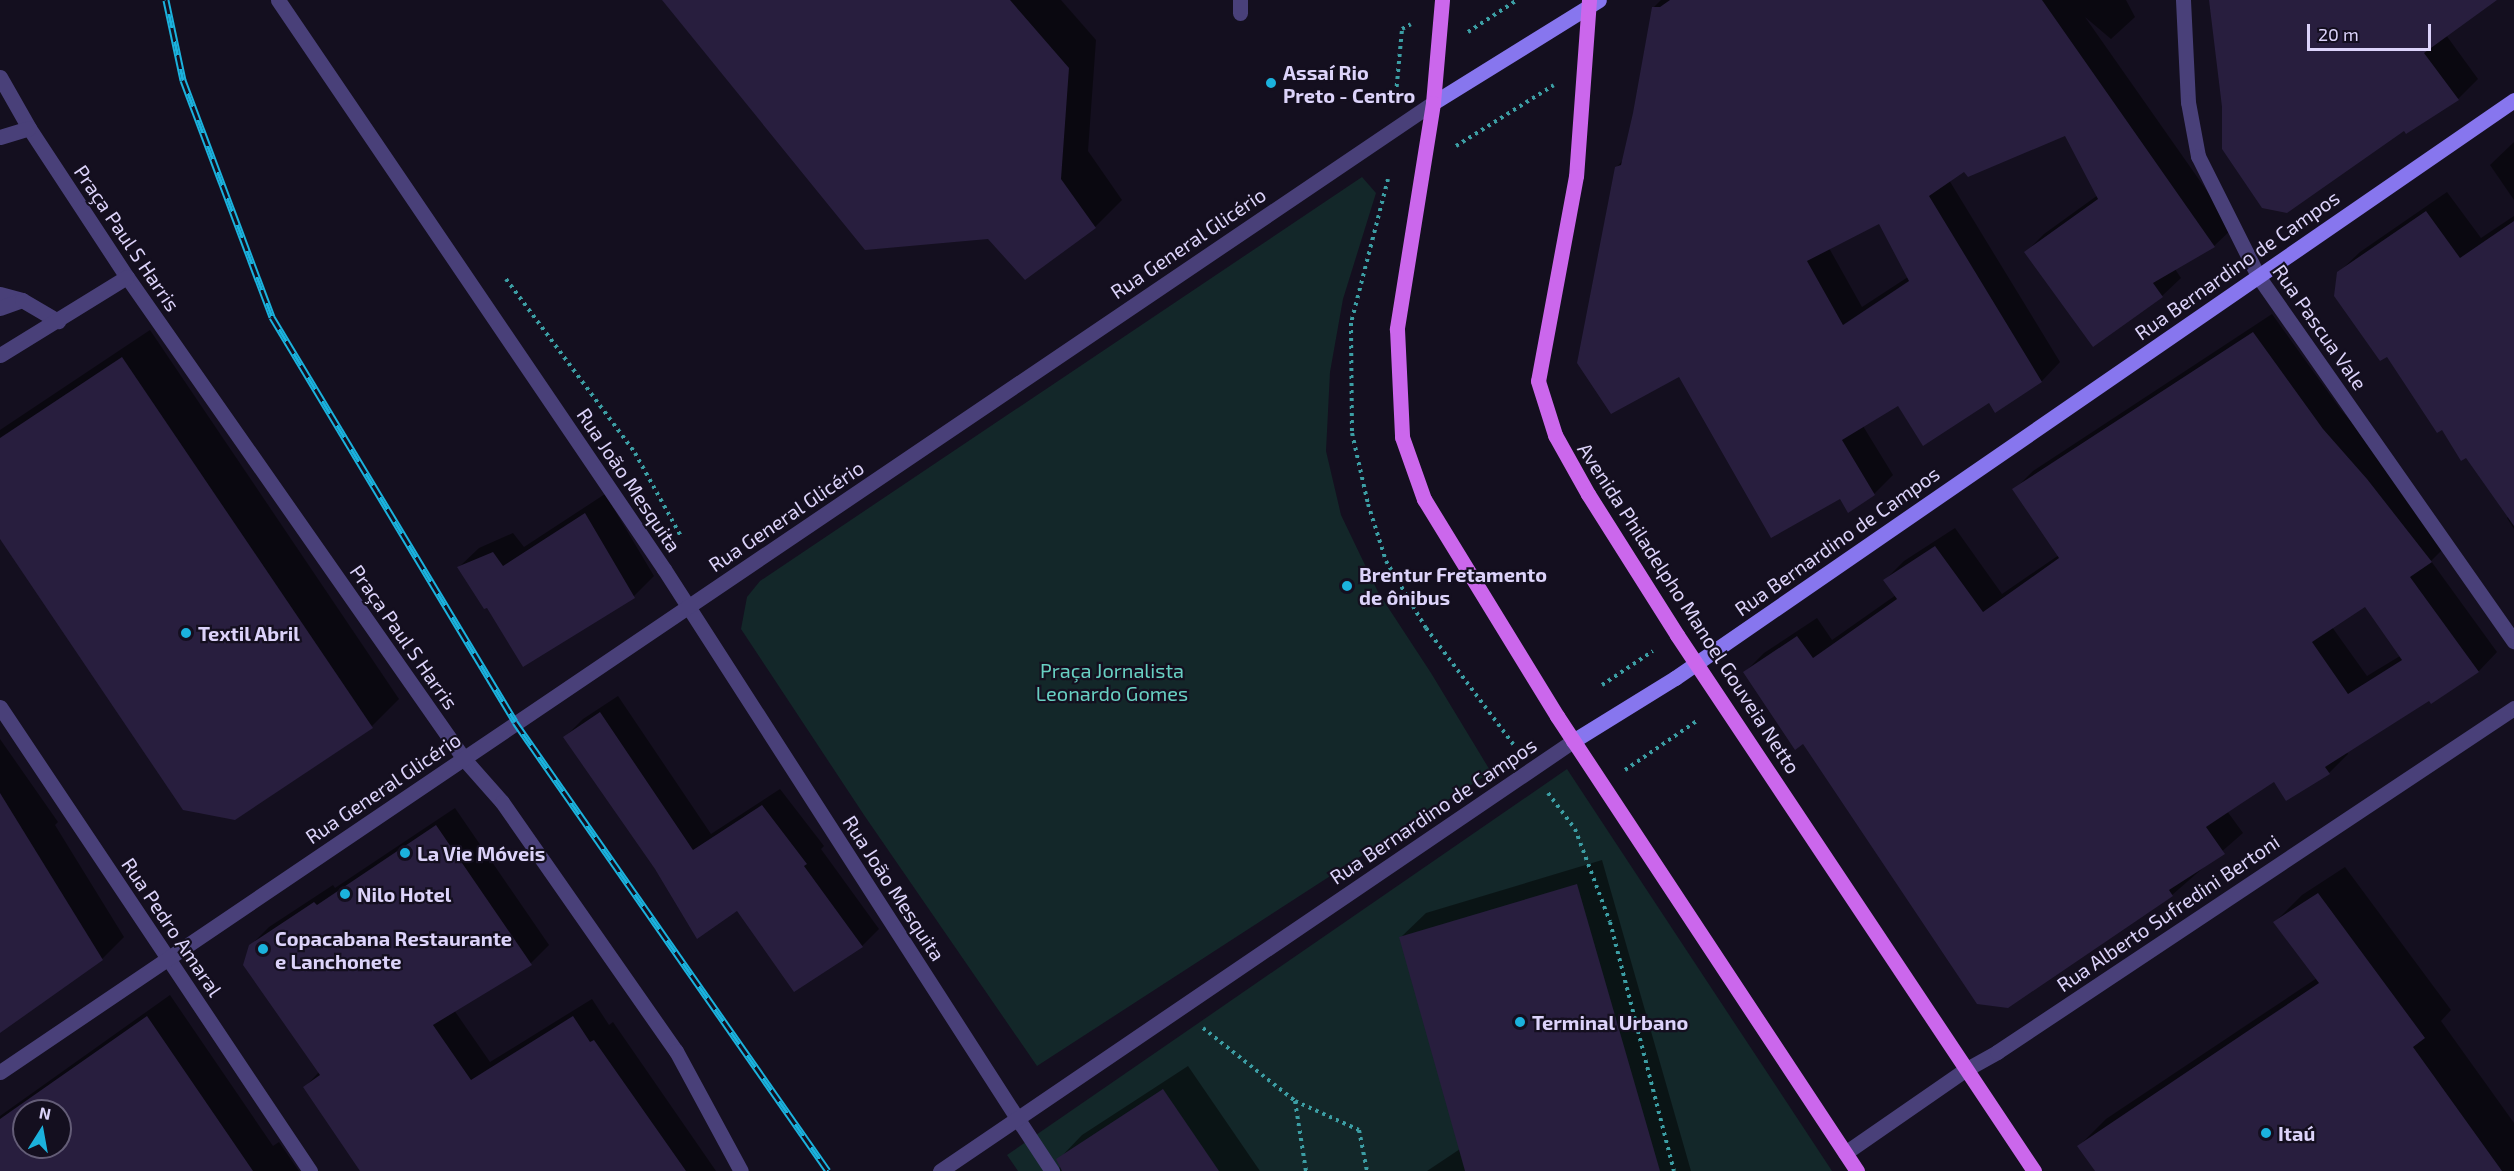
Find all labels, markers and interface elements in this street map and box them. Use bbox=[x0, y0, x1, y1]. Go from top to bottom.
scale bar bbox=[2310, 12, 2434, 50]
text: 20 m bbox=[2318, 23, 2359, 45]
place label: Assaí Rio Preto - Centro bbox=[1283, 60, 1415, 107]
marker: Assaí Rio Preto - Centro bbox=[1264, 76, 1278, 90]
street label: Praça Paul S Harris bbox=[69, 160, 185, 316]
street label: Rua General Glicério bbox=[1106, 182, 1270, 304]
street label: Rua Bernardino de Campos bbox=[2130, 185, 2344, 345]
street label: Rua Pascua Vale bbox=[2268, 260, 2372, 394]
street label: Rua João Mesquita bbox=[572, 403, 686, 557]
street label: Avenida Philadelpho Manoel Gouveia Netto bbox=[1573, 438, 1805, 778]
street label: Rua General Glicério bbox=[704, 455, 868, 577]
street label: Rua Bernardino de Campos bbox=[1730, 461, 1944, 621]
street label: Praça Paul S Harris bbox=[345, 560, 463, 714]
place label: Brentur Fretamento de ônibus bbox=[1359, 562, 1547, 609]
marker: Brentur Fretamento de ônibus bbox=[1340, 579, 1354, 593]
place label: Textil Abril bbox=[198, 621, 301, 645]
marker: Textil Abril bbox=[179, 626, 193, 640]
park label: Praça Jornalista Leonardo Gomes bbox=[1036, 658, 1188, 705]
street label: Rua General Glicério bbox=[301, 727, 465, 849]
street label: Rua Bernardino de Campos bbox=[1325, 733, 1541, 889]
street label: Rua João Mesquita bbox=[838, 811, 950, 965]
street label: Rua Alberto Sufredini Bertoni bbox=[2052, 829, 2284, 997]
place label: La Vie Móveis bbox=[417, 841, 546, 865]
marker: La Vie Móveis bbox=[398, 846, 412, 860]
street label: Rua Pedro Amaral bbox=[117, 853, 227, 1001]
place label: Nilo Hotel bbox=[357, 882, 451, 906]
marker: Nilo Hotel bbox=[338, 887, 352, 901]
place label: Copacabana Restaurante e Lanchonete bbox=[275, 926, 512, 973]
marker: Copacabana Restaurante e Lanchonete bbox=[256, 942, 270, 956]
place label: Terminal Urbano bbox=[1532, 1010, 1689, 1034]
marker: Terminal Urbano bbox=[1513, 1015, 1527, 1029]
north arrow bbox=[12, 1099, 72, 1159]
text: N bbox=[38, 1102, 53, 1123]
place label: Itaú bbox=[2278, 1121, 2315, 1145]
marker: Itaú bbox=[2259, 1126, 2273, 1140]

